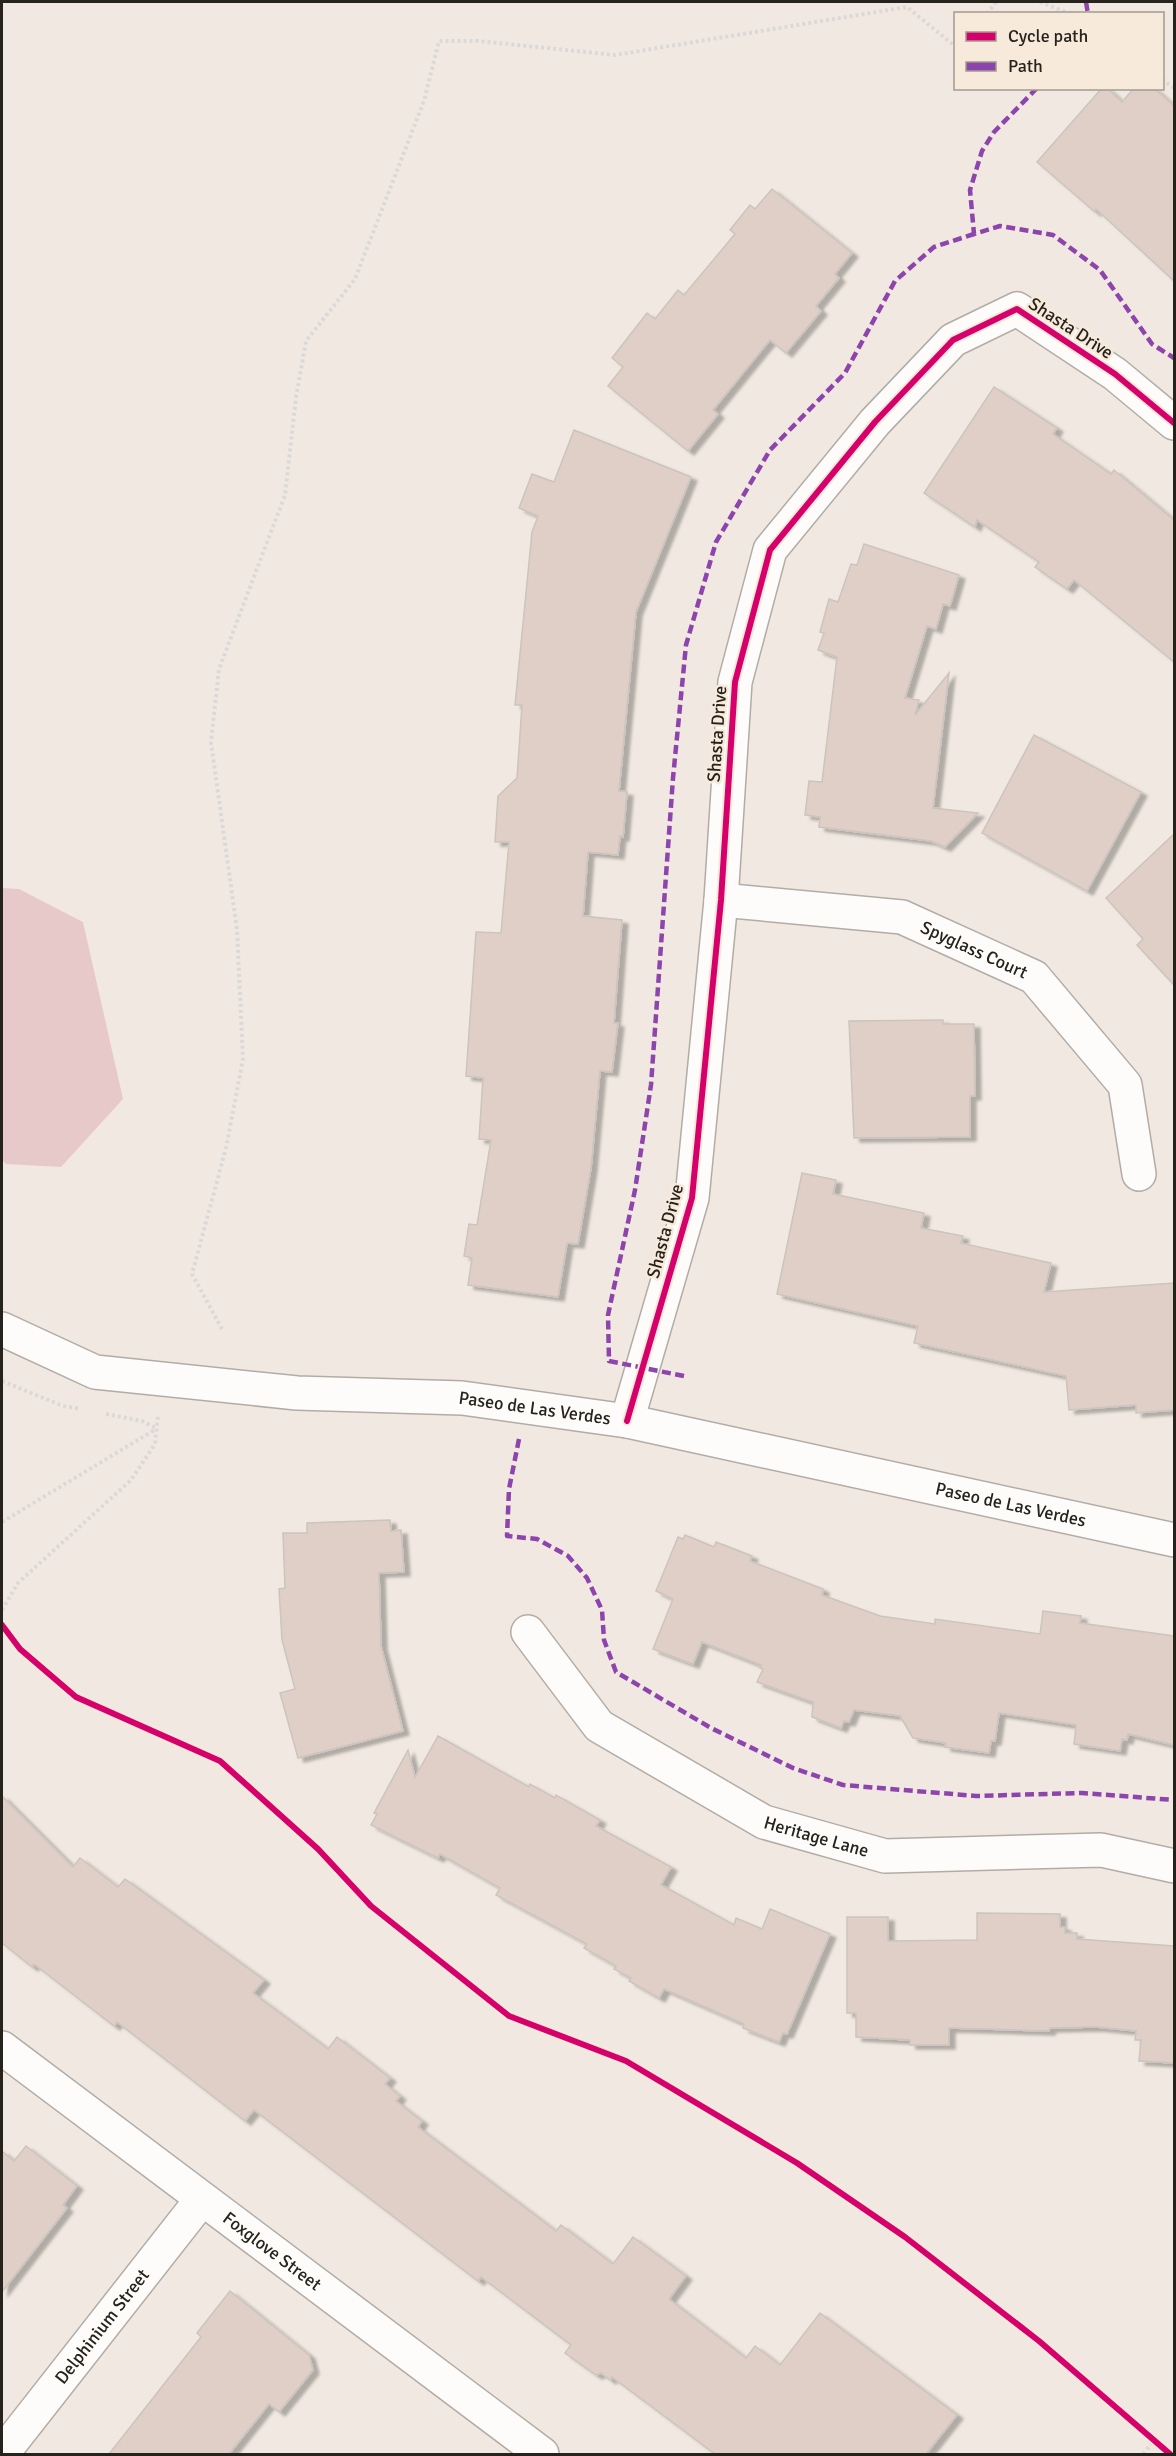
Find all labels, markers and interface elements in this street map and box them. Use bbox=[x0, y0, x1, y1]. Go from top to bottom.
legend bbox=[954, 12, 1164, 90]
text: Cycle path bbox=[1008, 25, 1088, 47]
text: Path bbox=[1008, 55, 1043, 77]
street label: Shasta Drive bbox=[1025, 293, 1117, 363]
street label: Shasta Drive bbox=[703, 685, 731, 783]
street label: Spyglass Court bbox=[917, 916, 1031, 984]
street label: Shasta Drive bbox=[642, 1182, 688, 1280]
street label: Paseo de Las Verdes bbox=[457, 1387, 612, 1430]
street label: Paseo de Las Verdes bbox=[934, 1477, 1088, 1532]
street label: Heritage Lane bbox=[761, 1811, 871, 1862]
street label: Foxglove Street bbox=[219, 2207, 326, 2295]
street label: Delphinium Street bbox=[50, 2265, 154, 2388]

